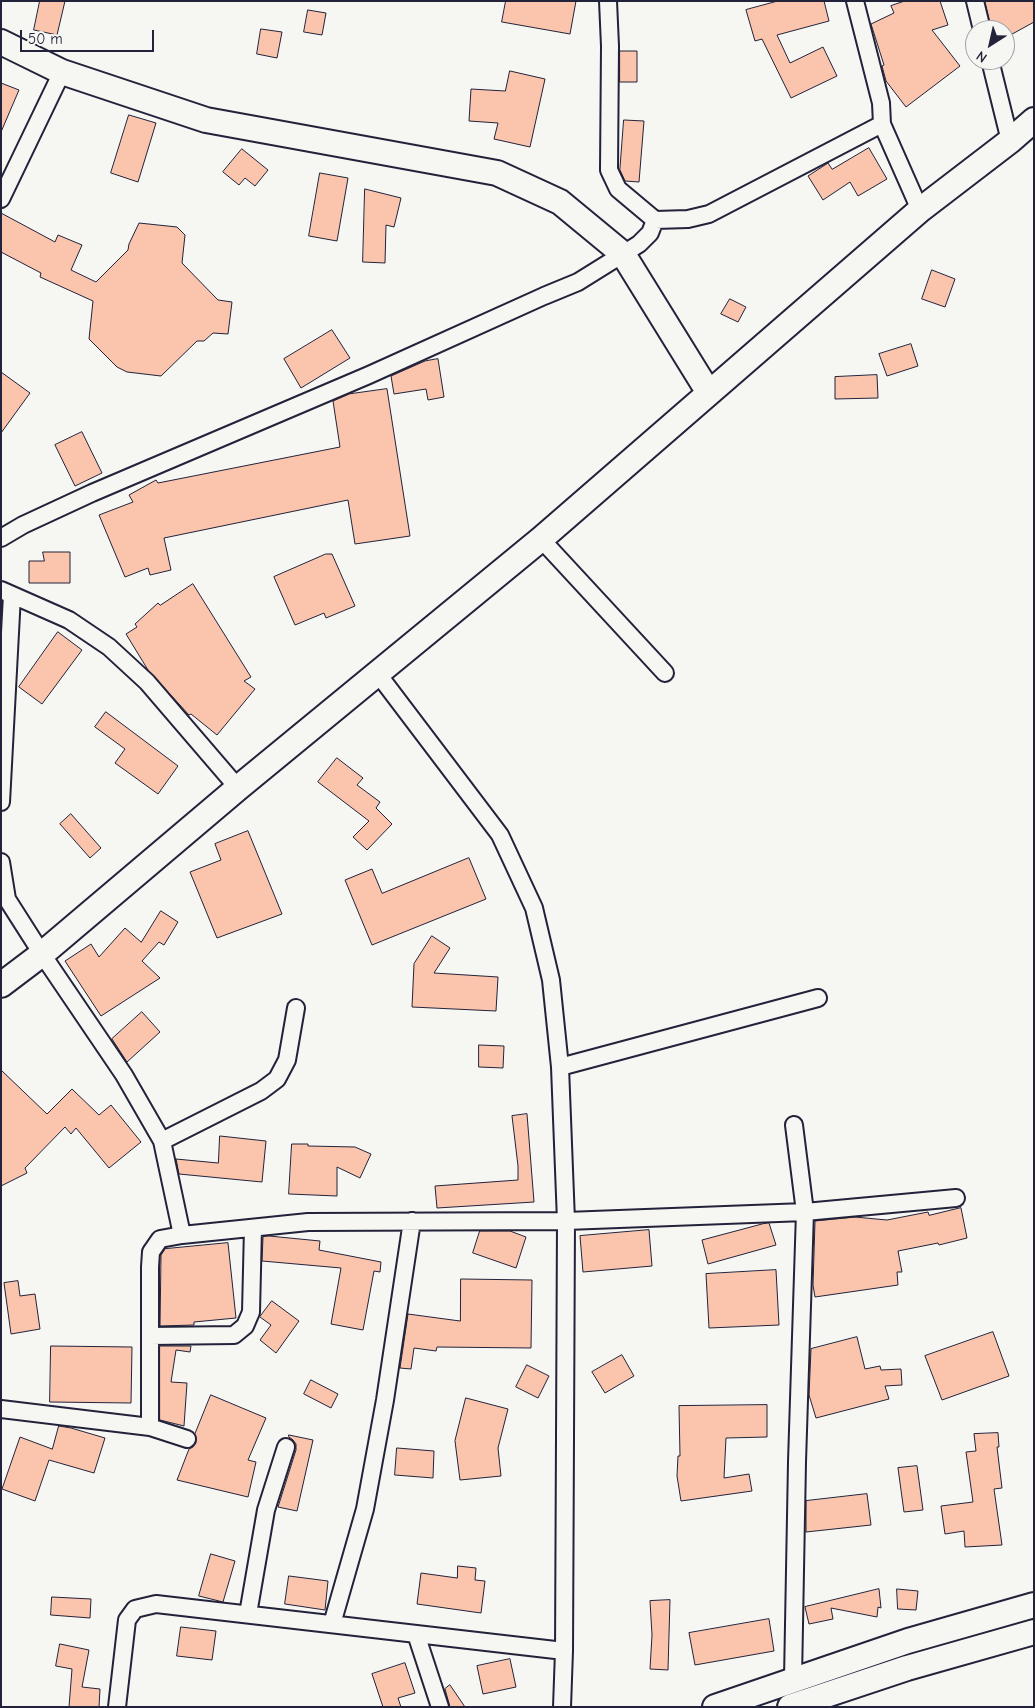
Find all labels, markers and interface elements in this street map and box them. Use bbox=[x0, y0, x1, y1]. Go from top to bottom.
scale bar bbox=[22, 20, 156, 52]
north arrow bbox=[965, 20, 1015, 70]
text: 50 m bbox=[28, 30, 63, 48]
text: N bbox=[973, 47, 990, 66]

